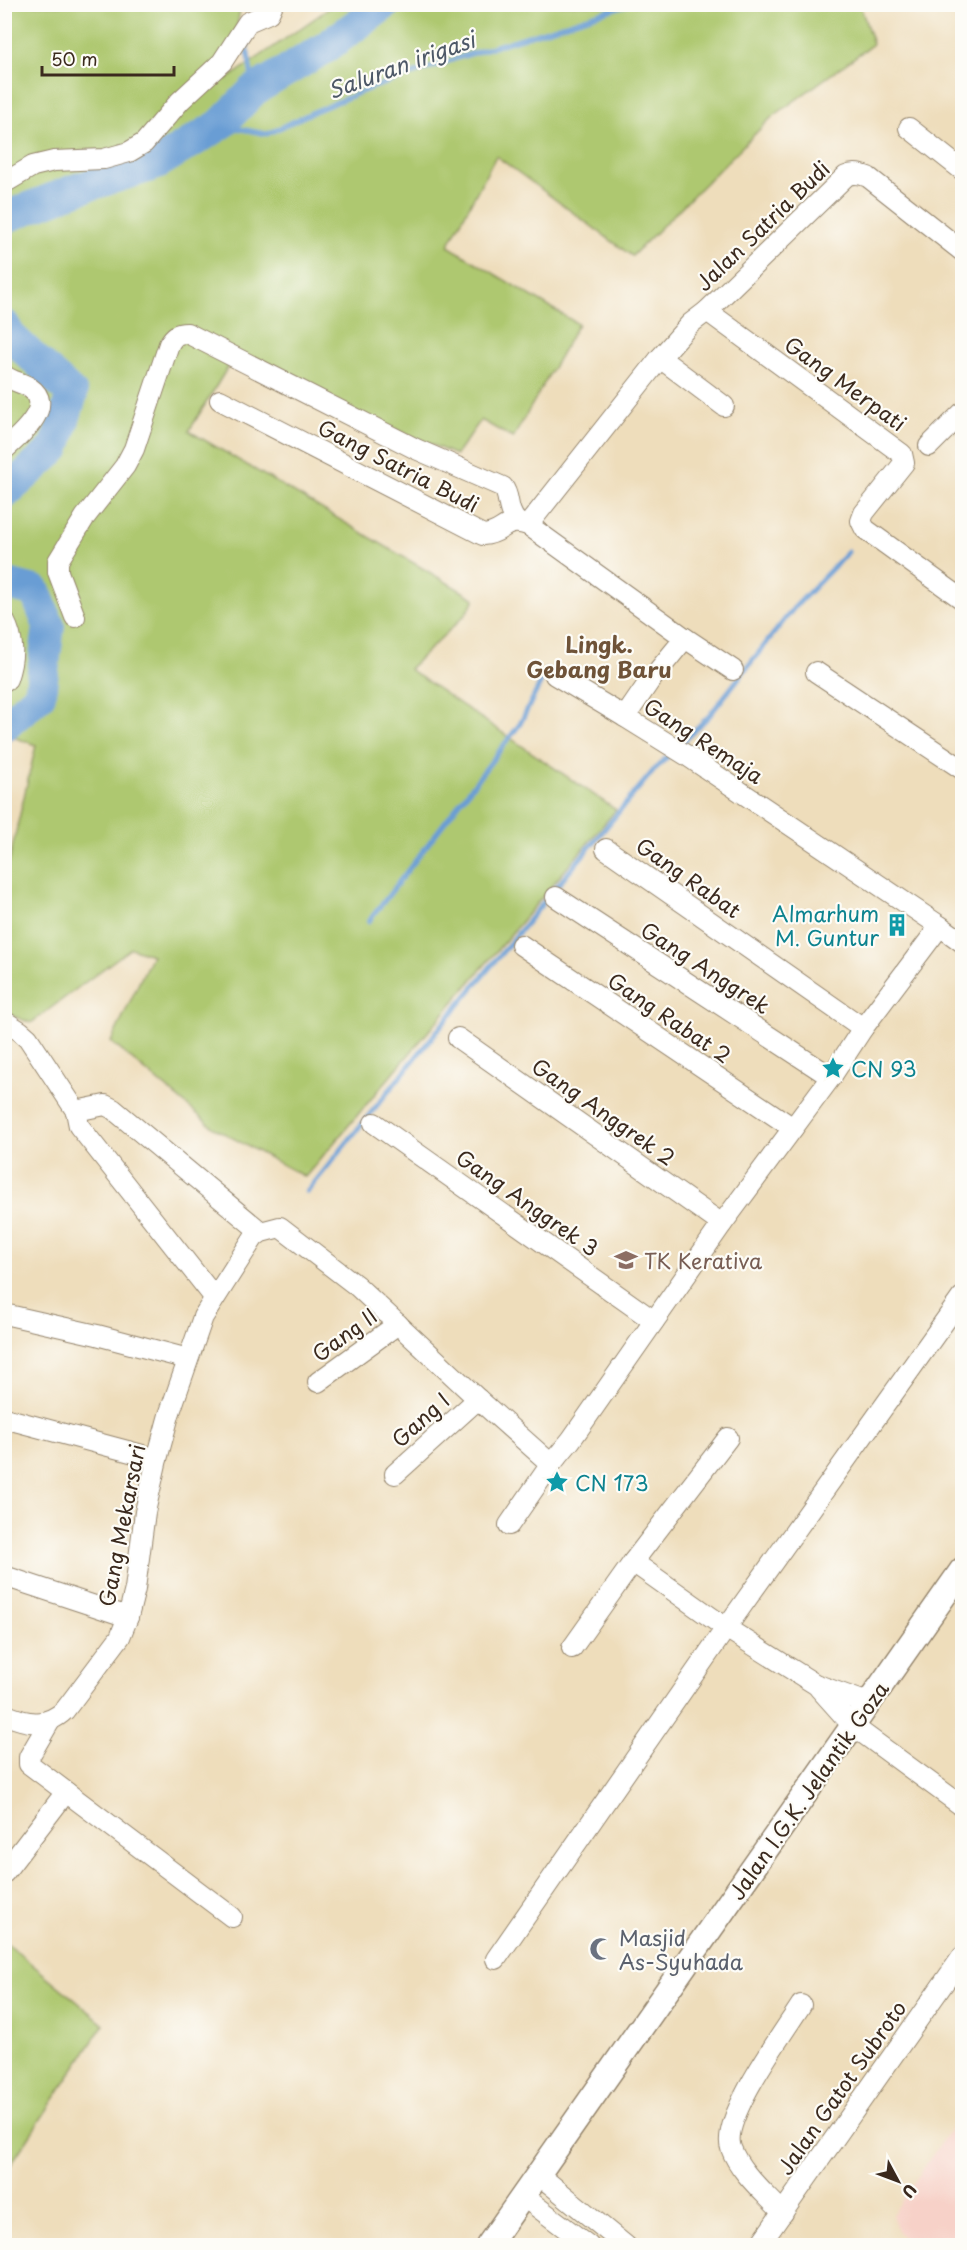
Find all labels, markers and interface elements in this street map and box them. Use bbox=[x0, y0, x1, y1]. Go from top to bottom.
water label: Saluran irigasi bbox=[323, 21, 483, 106]
scale bar bbox=[42, 39, 174, 77]
text: 50 m bbox=[51, 45, 98, 72]
street label: Jalan Satria Budi bbox=[688, 152, 836, 298]
street label: Gang Merpati bbox=[778, 328, 914, 438]
street label: Gang Satria Budi bbox=[313, 411, 485, 519]
district label: Lingk. Gebang Baru bbox=[526, 627, 672, 685]
street label: Gang Remaja bbox=[638, 689, 771, 791]
street label: Gang Rabat bbox=[630, 829, 748, 925]
place label: Almarhum M. Guntur bbox=[772, 897, 879, 953]
building icon: Almarhum M. Guntur bbox=[884, 912, 910, 938]
street label: Gang Anggrek bbox=[635, 913, 777, 1021]
street label: Gang Rabat 2 bbox=[602, 964, 738, 1070]
street label: Gang Anggrek 2 bbox=[526, 1050, 682, 1172]
place label: CN 93 bbox=[851, 1052, 917, 1084]
place icon: CN 93 bbox=[820, 1055, 846, 1081]
street label: Gang Anggrek 3 bbox=[450, 1141, 606, 1263]
place label: TK Kerativa bbox=[644, 1244, 763, 1276]
school or university icon: TK Kerativa bbox=[613, 1247, 639, 1273]
street label: Gang II bbox=[305, 1299, 383, 1369]
street label: Gang I bbox=[384, 1384, 456, 1454]
street label: Gang Mekarsari bbox=[90, 1441, 152, 1609]
place label: CN 173 bbox=[575, 1466, 649, 1498]
place icon: CN 173 bbox=[544, 1469, 570, 1495]
street label: Jalan I.G.K. Jelantik Goza bbox=[720, 1674, 896, 1906]
place label: Masjid As-Syuhada bbox=[619, 1921, 744, 1977]
mosque icon: Masjid As-Syuhada bbox=[588, 1936, 614, 1962]
street label: Jalan Gatot Subroto bbox=[769, 1993, 913, 2181]
north arrow bbox=[868, 2151, 928, 2211]
text: U bbox=[897, 2179, 923, 2204]

